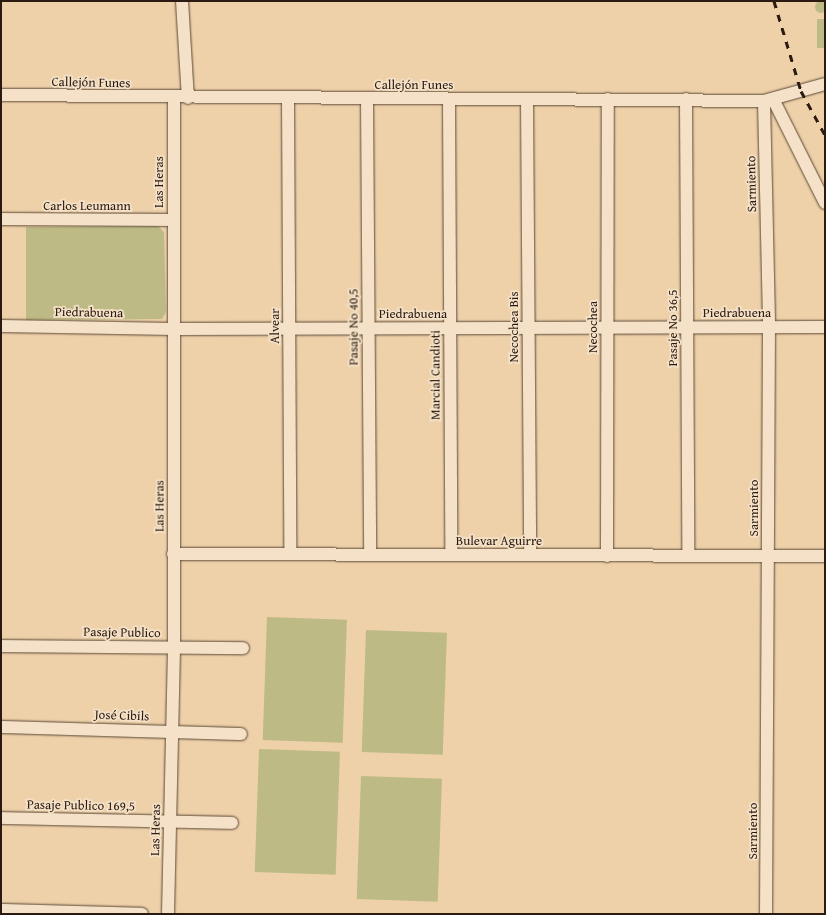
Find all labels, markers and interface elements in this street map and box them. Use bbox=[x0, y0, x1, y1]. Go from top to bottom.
street label: Callejón Funes bbox=[51, 75, 131, 91]
street label: Callejón Funes bbox=[375, 77, 453, 93]
street label: Sarmiento bbox=[744, 155, 760, 213]
street label: Las Heras bbox=[151, 156, 167, 208]
street label: Carlos Leumann bbox=[43, 198, 131, 214]
street label: Pasaje No 40,5 bbox=[346, 289, 362, 365]
street label: Pasaje No 36,5 bbox=[665, 290, 681, 366]
street label: Necochea Bis bbox=[506, 291, 522, 363]
street label: Necochea bbox=[585, 301, 601, 353]
street label: Piedrabuena bbox=[55, 305, 123, 321]
street label: Piedrabuena bbox=[703, 305, 771, 321]
street label: Piedrabuena bbox=[379, 306, 447, 322]
street label: Alvear bbox=[267, 308, 283, 344]
street label: Marcial Candioti bbox=[428, 330, 444, 420]
street label: Las Heras bbox=[152, 480, 168, 532]
street label: Sarmiento bbox=[746, 480, 762, 536]
street label: Bulevar Aguirre bbox=[456, 533, 542, 549]
street label: Pasaje Publico bbox=[83, 625, 161, 641]
street label: José Cibils bbox=[94, 707, 150, 725]
street label: Pasaje Publico 169,5 bbox=[27, 797, 135, 815]
street label: Sarmiento bbox=[745, 803, 761, 859]
street label: Las Heras bbox=[148, 804, 164, 856]

